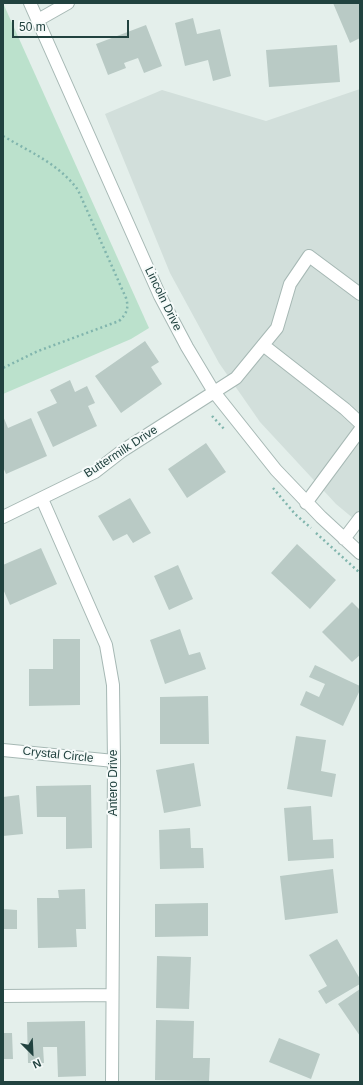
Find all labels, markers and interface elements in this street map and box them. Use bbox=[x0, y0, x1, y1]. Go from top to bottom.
scale bar bbox=[14, 12, 131, 38]
text: 50 m bbox=[19, 20, 46, 34]
street label: Lincoln Drive bbox=[141, 265, 185, 333]
street label: Buttermilk Drive bbox=[82, 423, 160, 481]
street label: Crystal Circle bbox=[22, 744, 94, 766]
street label: Antero Drive bbox=[107, 750, 121, 816]
north arrow bbox=[12, 1033, 52, 1073]
text: N bbox=[31, 1057, 43, 1071]

